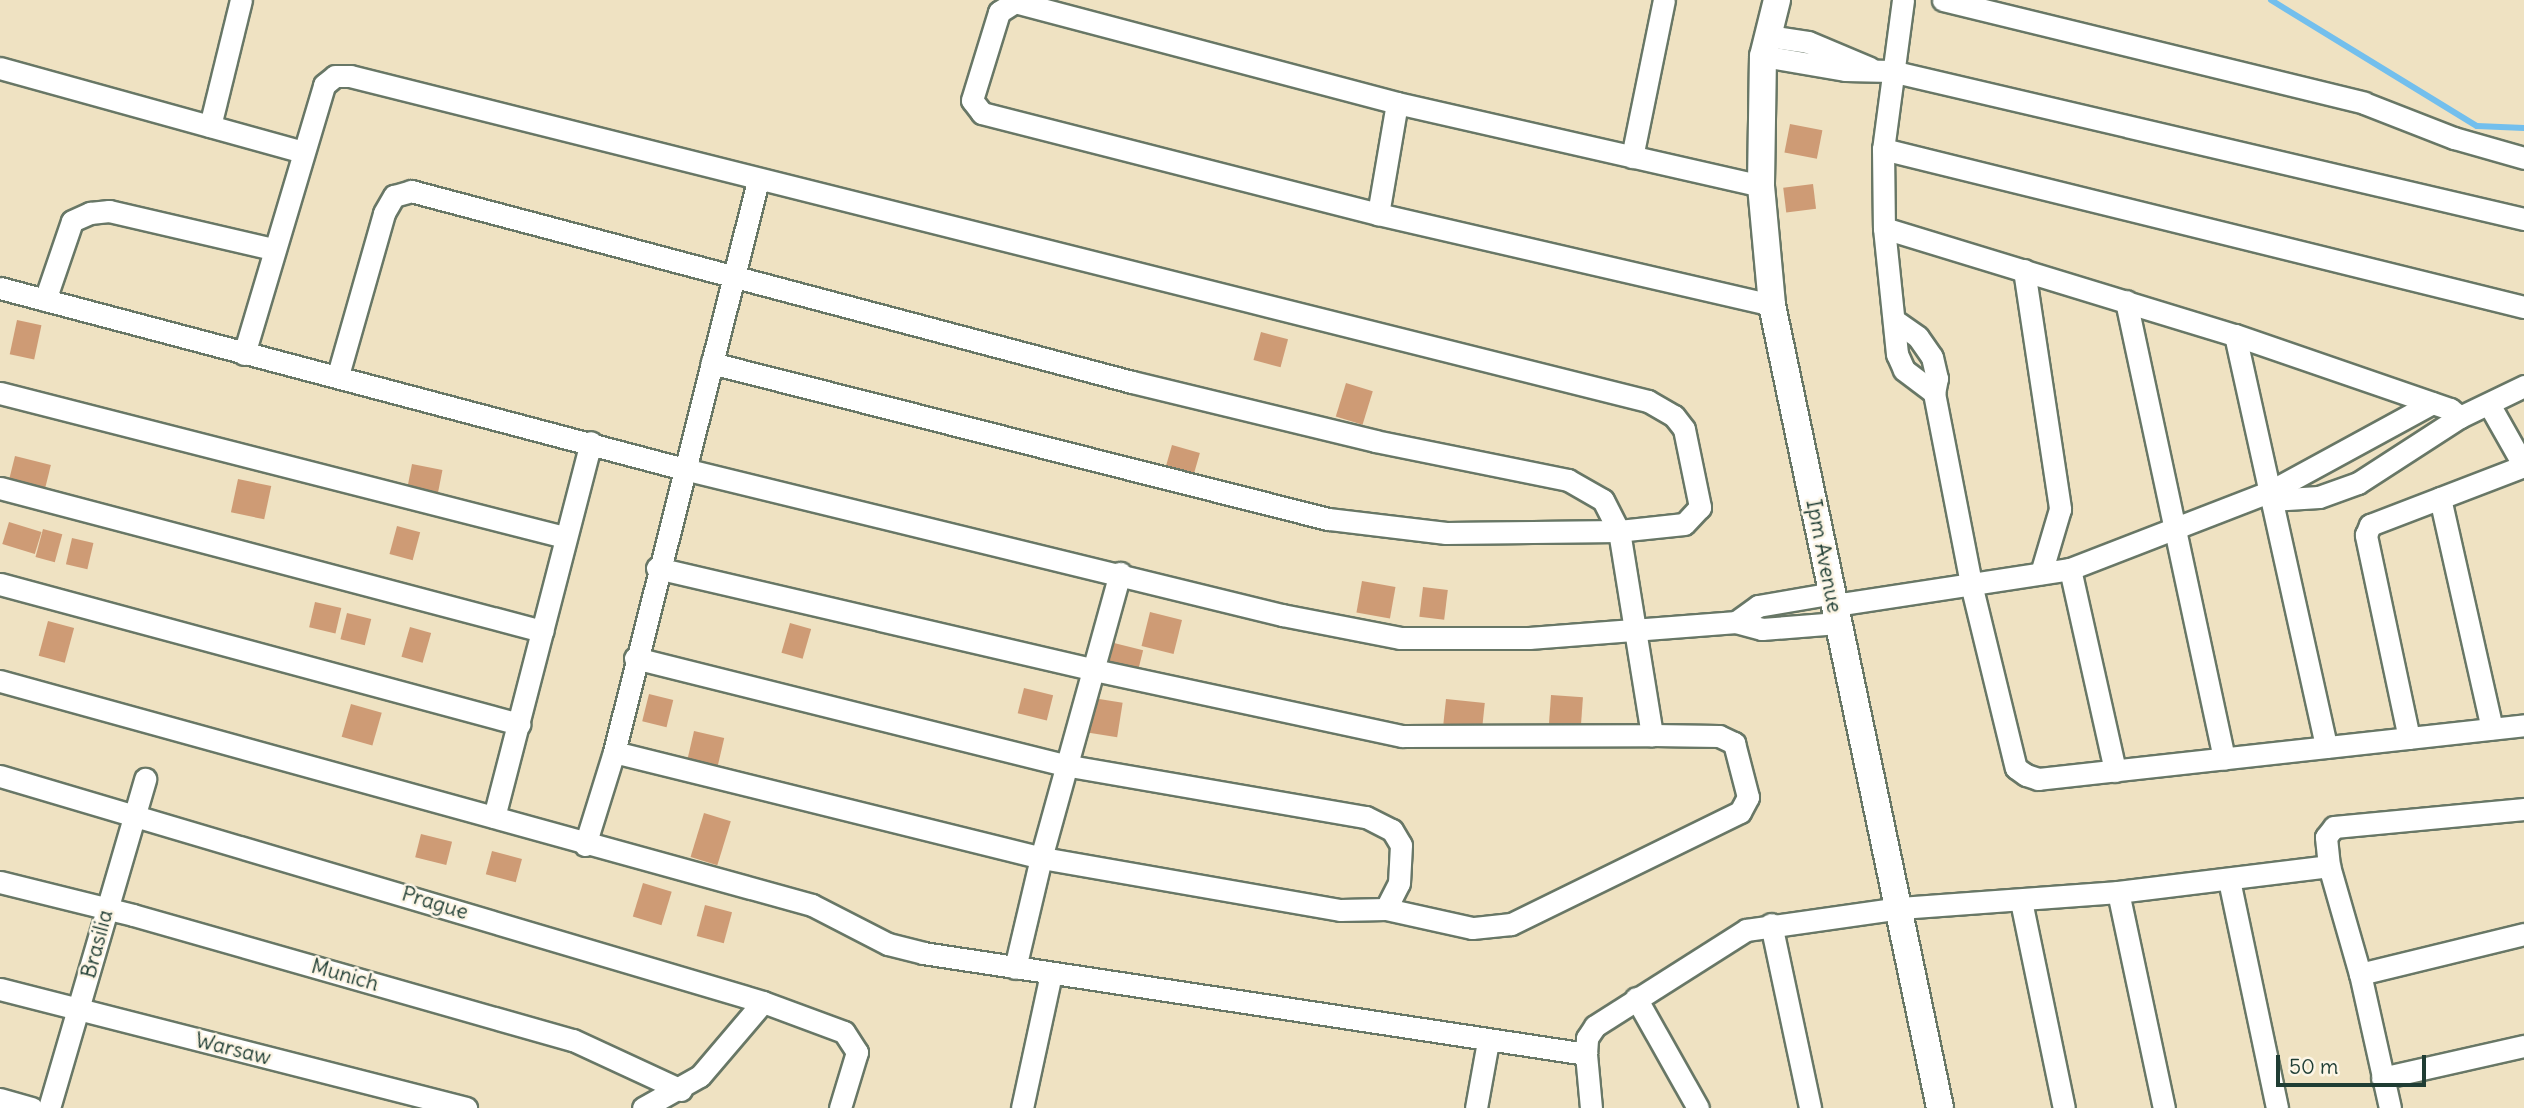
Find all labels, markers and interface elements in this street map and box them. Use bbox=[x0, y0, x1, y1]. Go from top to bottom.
street label: Ipm Avenue bbox=[1801, 497, 1847, 615]
street label: Prague bbox=[399, 881, 471, 925]
street label: Brasilia bbox=[76, 907, 118, 981]
street label: Munich bbox=[308, 953, 382, 997]
street label: Warsaw bbox=[193, 1027, 273, 1071]
scale bar bbox=[2279, 1042, 2430, 1086]
text: 50 m bbox=[2289, 1053, 2338, 1080]

